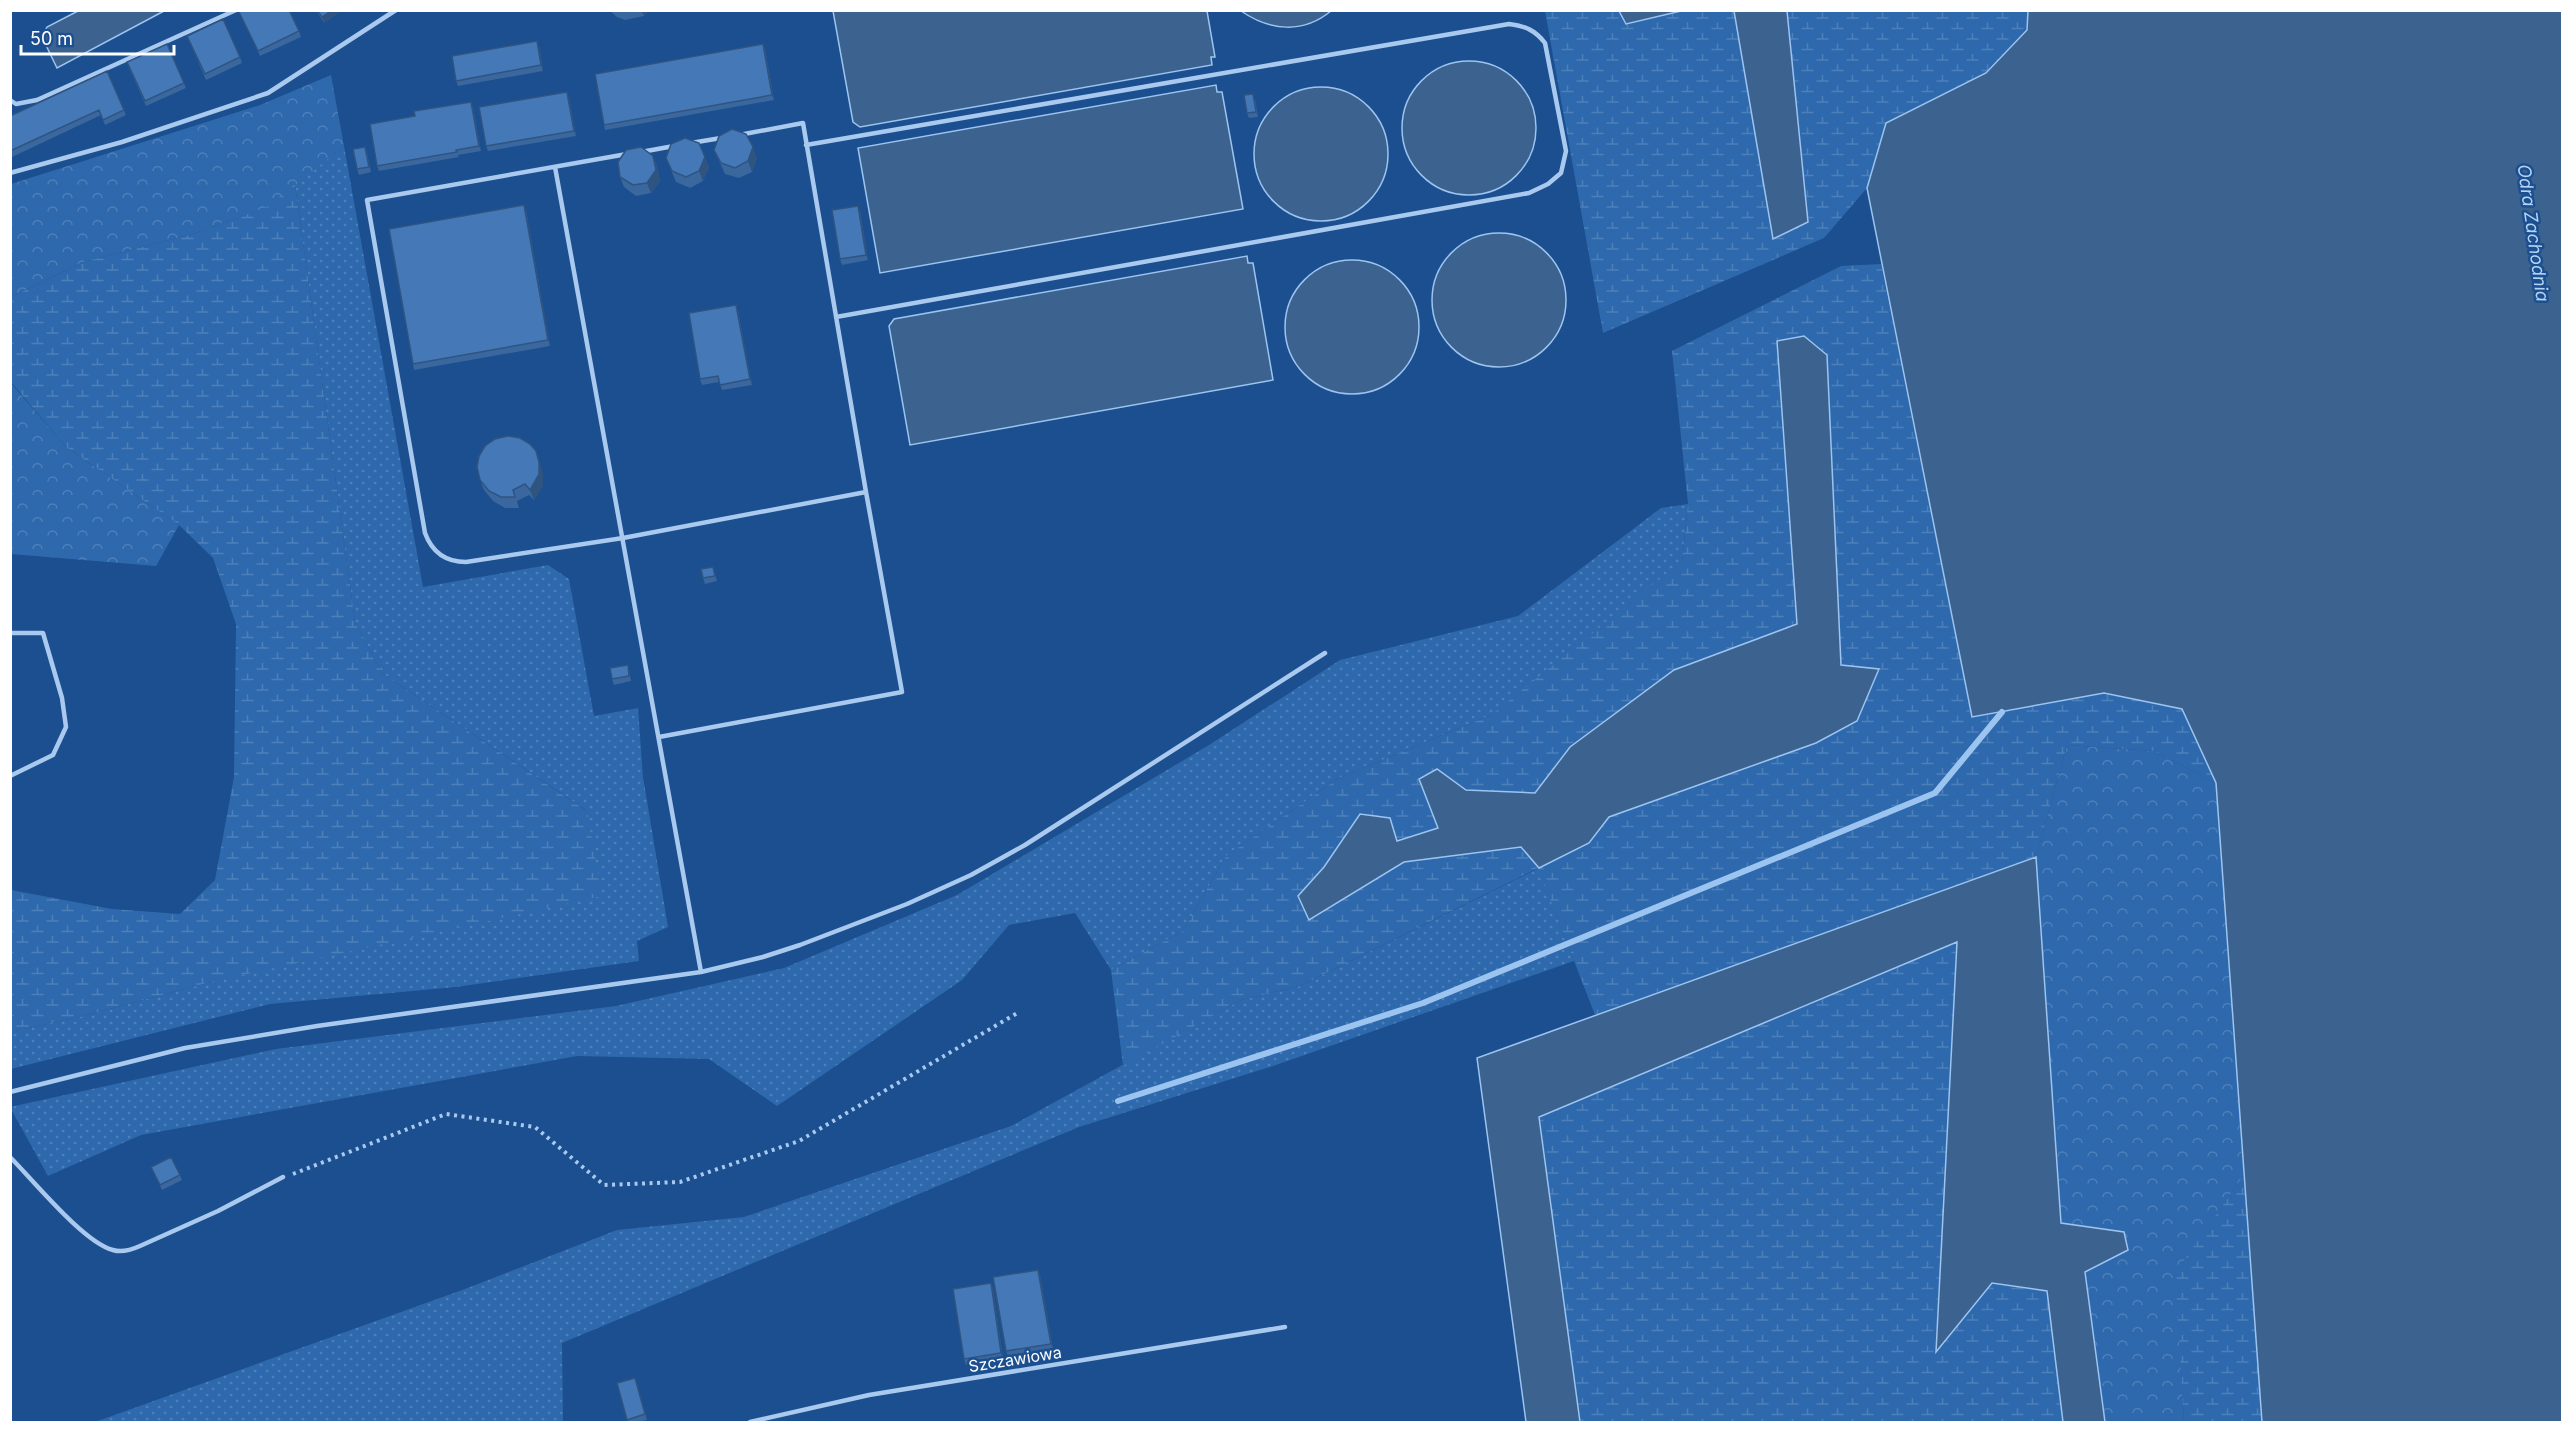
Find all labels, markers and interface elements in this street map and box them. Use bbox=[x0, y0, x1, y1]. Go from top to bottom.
scale bar bbox=[21, 18, 174, 56]
text: 50 m bbox=[30, 28, 73, 49]
water label: Odra Zachodnia bbox=[2513, 163, 2554, 303]
street label: Szczawiowa bbox=[967, 1342, 1063, 1376]

